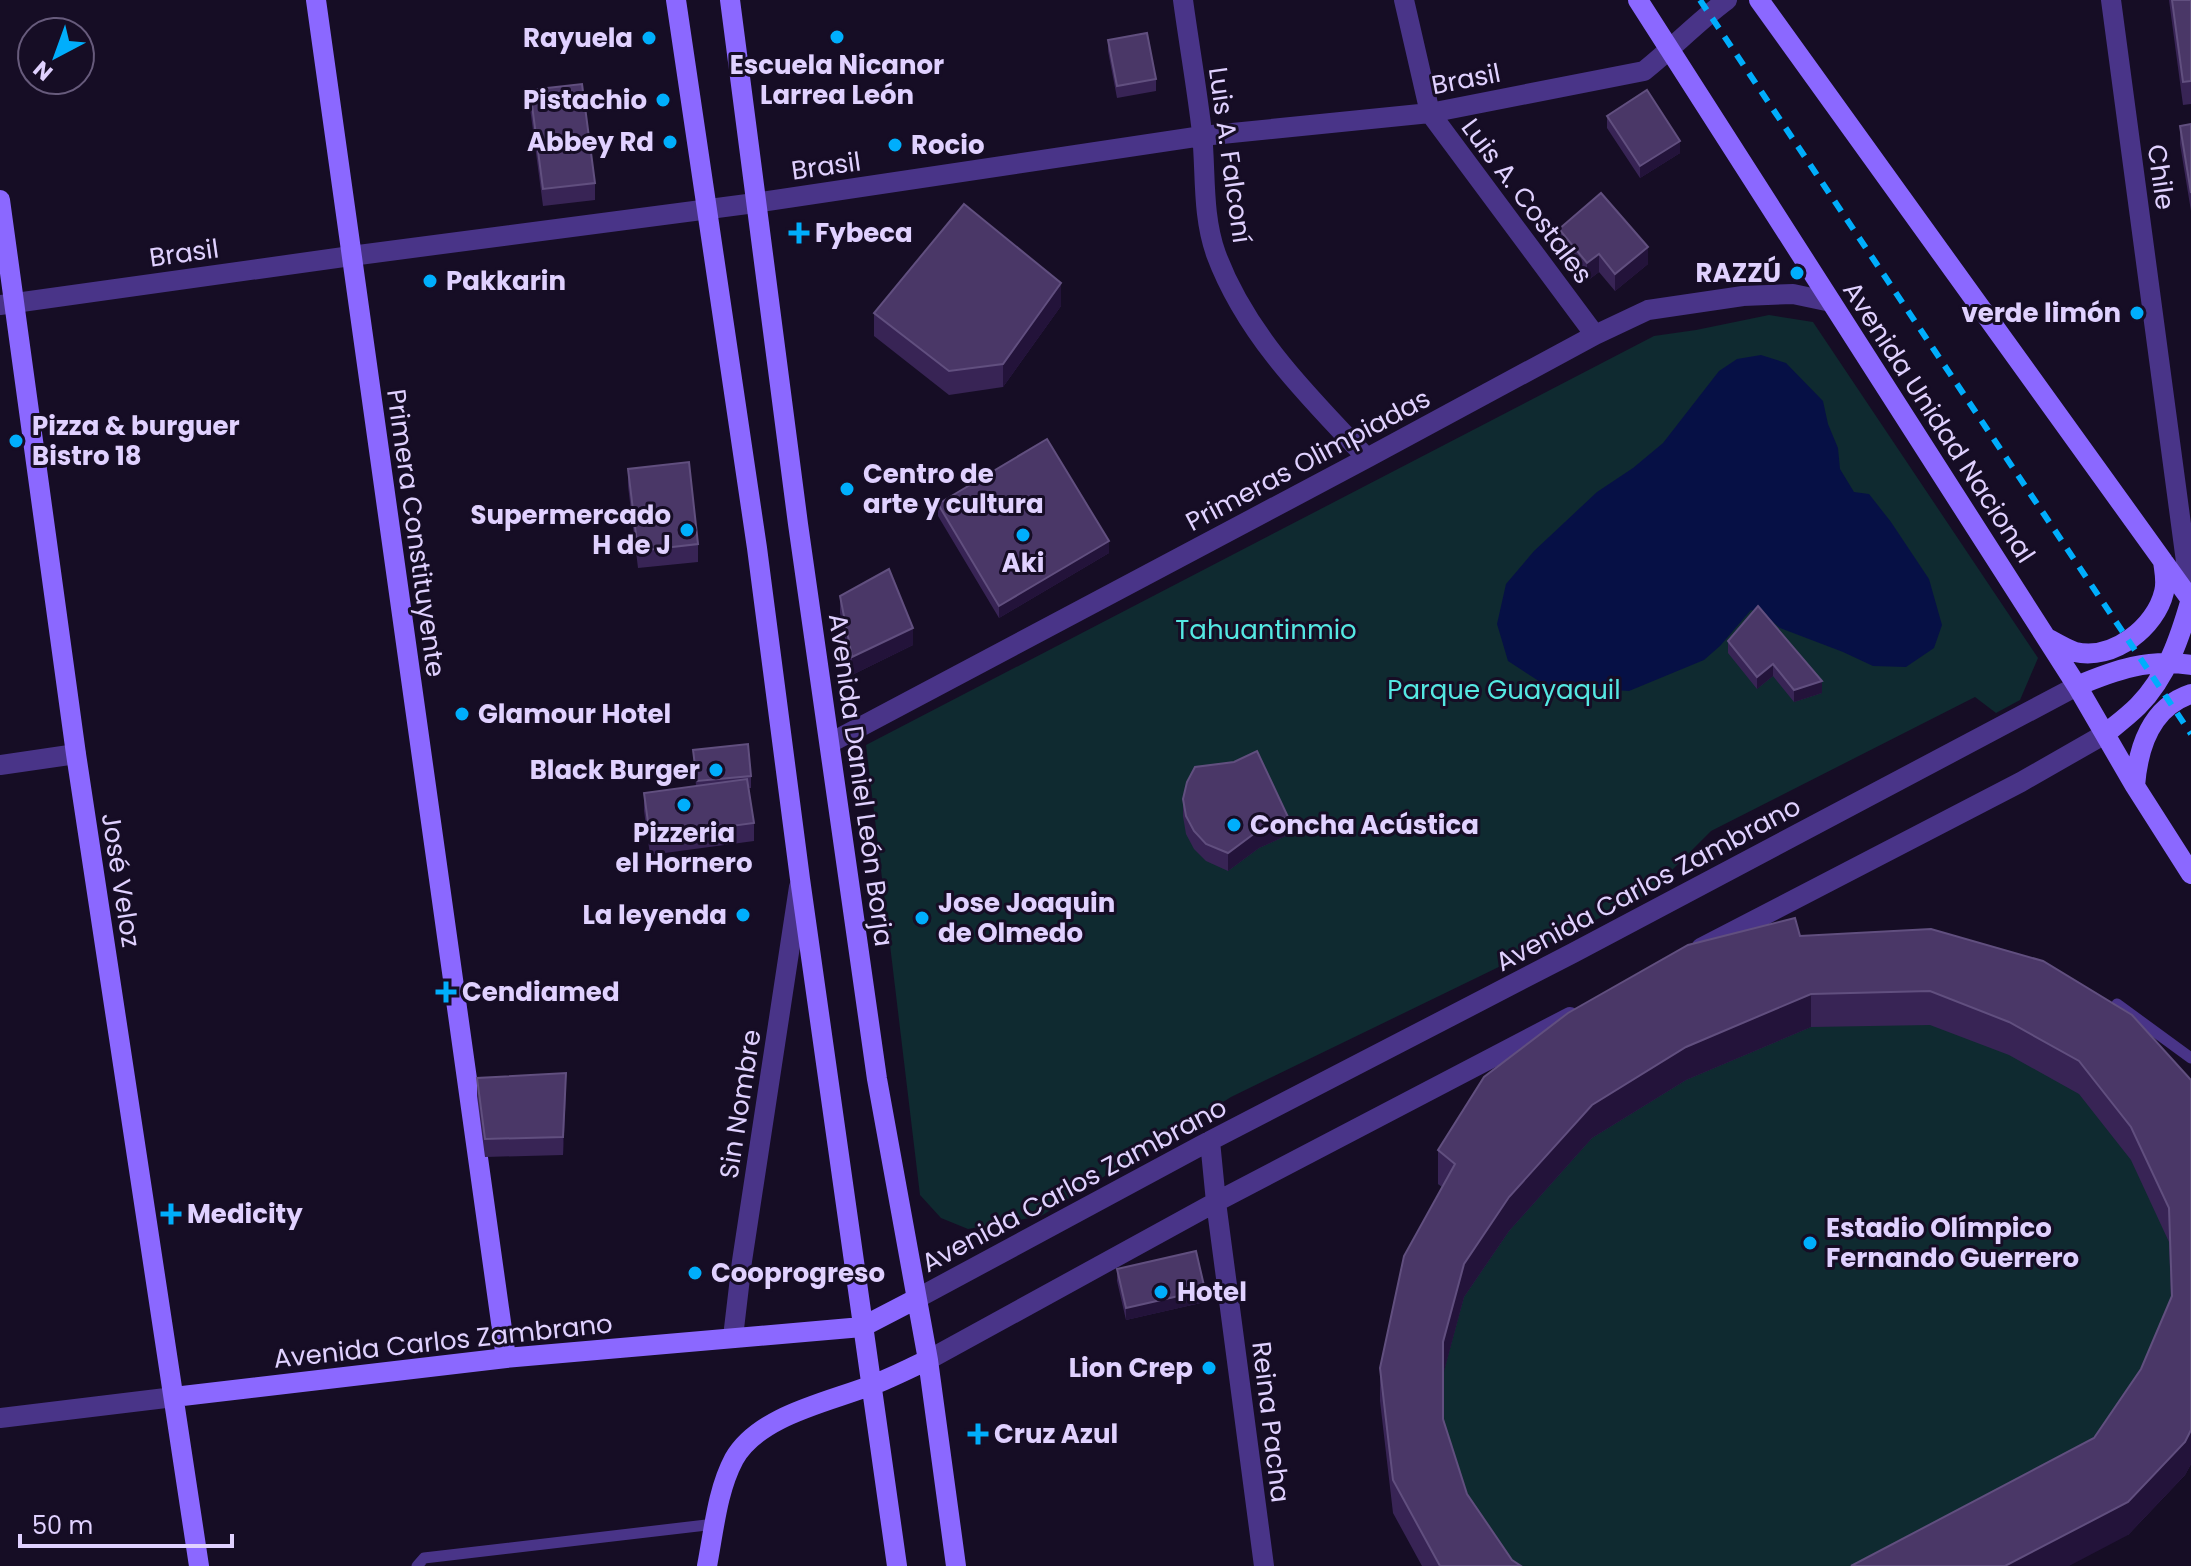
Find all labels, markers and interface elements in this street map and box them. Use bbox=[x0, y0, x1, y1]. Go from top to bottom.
north arrow bbox=[16, 16, 96, 96]
place label: Rayuela bbox=[523, 20, 633, 56]
marker: Escuela Nicanor Larrea León bbox=[828, 28, 846, 46]
marker: Rayuela bbox=[640, 29, 658, 47]
place label: Escuela Nicanor Larrea León bbox=[730, 47, 944, 113]
text: N bbox=[27, 54, 60, 88]
street label: Brasil bbox=[1428, 55, 1504, 103]
street label: Luis A. Falconí bbox=[1200, 65, 1260, 245]
place label: Pistachio bbox=[523, 82, 647, 118]
marker: Pistachio bbox=[654, 91, 672, 109]
street label: Luis A. Costales bbox=[1453, 111, 1601, 291]
place label: Abbey Rd bbox=[527, 124, 654, 160]
place label: Rocio bbox=[911, 127, 984, 163]
marker: Abbey Rd bbox=[661, 133, 679, 151]
marker: Rocio bbox=[886, 136, 904, 154]
street label: Chile bbox=[2139, 142, 2183, 212]
street label: Brasil bbox=[789, 143, 863, 189]
place label: Fybeca bbox=[815, 215, 913, 251]
marker: Fybeca bbox=[790, 224, 808, 242]
street label: Brasil bbox=[147, 230, 221, 276]
place label: RAZZÚ bbox=[1696, 255, 1781, 291]
place label: Pakkarin bbox=[446, 263, 566, 299]
marker: RAZZÚ bbox=[1788, 264, 1806, 282]
marker: Pakkarin bbox=[421, 272, 439, 290]
street label: Avenida Unidad Nacional bbox=[1834, 274, 2044, 570]
place label: verde limón bbox=[1961, 295, 2121, 331]
marker: verde limón bbox=[2128, 304, 2146, 322]
street label: Primeras Olimpiadas bbox=[1179, 380, 1437, 540]
street label: Primera Constituyente bbox=[378, 387, 454, 679]
place label: Pizza & burguer Bistro 18 bbox=[32, 408, 240, 474]
marker: Pizza & burguer Bistro 18 bbox=[7, 432, 25, 450]
place label: Centro de arte y cultura bbox=[863, 456, 1044, 522]
marker: Centro de arte y cultura bbox=[838, 480, 856, 498]
place label: Supermercado H de J bbox=[470, 497, 671, 563]
marker: Supermercado H de J bbox=[678, 521, 696, 539]
marker: Aki bbox=[1014, 526, 1032, 544]
place label: Aki bbox=[1002, 545, 1044, 581]
street label: Avenida Daniel León Borja bbox=[820, 611, 902, 949]
park label: Tahuantinmio bbox=[1175, 612, 1357, 648]
park label: Parque Guayaquil bbox=[1387, 672, 1621, 708]
place label: Glamour Hotel bbox=[478, 696, 671, 732]
marker: Glamour Hotel bbox=[453, 705, 471, 723]
place label: Black Burger bbox=[530, 752, 700, 788]
marker: Black Burger bbox=[707, 761, 725, 779]
street label: Avenida Carlos Zambrano bbox=[1489, 788, 1807, 980]
marker: Pizzeria el Hornero bbox=[675, 796, 693, 814]
place label: Concha Acústica bbox=[1250, 807, 1479, 843]
street label: José Veloz bbox=[93, 810, 149, 950]
place label: Pizzeria el Hornero bbox=[615, 815, 753, 881]
marker: Concha Acústica bbox=[1225, 816, 1243, 834]
place label: Jose Joaquin de Olmedo bbox=[938, 885, 1115, 951]
place label: La leyenda bbox=[582, 897, 727, 933]
marker: La leyenda bbox=[734, 906, 752, 924]
marker: Jose Joaquin de Olmedo bbox=[913, 909, 931, 927]
place label: Cendiamed bbox=[462, 974, 620, 1010]
marker: Cendiamed bbox=[437, 983, 455, 1001]
street label: Sin Nombre bbox=[710, 1027, 770, 1181]
street label: Avenida Carlos Zambrano bbox=[915, 1089, 1233, 1281]
place label: Medicity bbox=[187, 1196, 303, 1232]
marker: Medicity bbox=[162, 1205, 180, 1223]
place label: Estadio Olímpico Fernando Guerrero bbox=[1826, 1210, 2079, 1276]
marker: Estadio Olímpico Fernando Guerrero bbox=[1801, 1234, 1819, 1252]
place label: Cooprogreso bbox=[711, 1255, 885, 1291]
marker: Cooprogreso bbox=[686, 1264, 704, 1282]
place label: Hotel bbox=[1177, 1274, 1247, 1310]
marker: Hotel bbox=[1152, 1283, 1170, 1301]
street label: Avenida Carlos Zambrano bbox=[272, 1305, 614, 1377]
street label: Reina Pacha bbox=[1243, 1339, 1299, 1505]
place label: Lion Crep bbox=[1069, 1350, 1193, 1386]
marker: Lion Crep bbox=[1200, 1359, 1218, 1377]
place label: Cruz Azul bbox=[994, 1416, 1118, 1452]
marker: Cruz Azul bbox=[969, 1425, 987, 1443]
scale bar bbox=[20, 1498, 232, 1548]
text: 50 m bbox=[32, 1509, 93, 1542]

